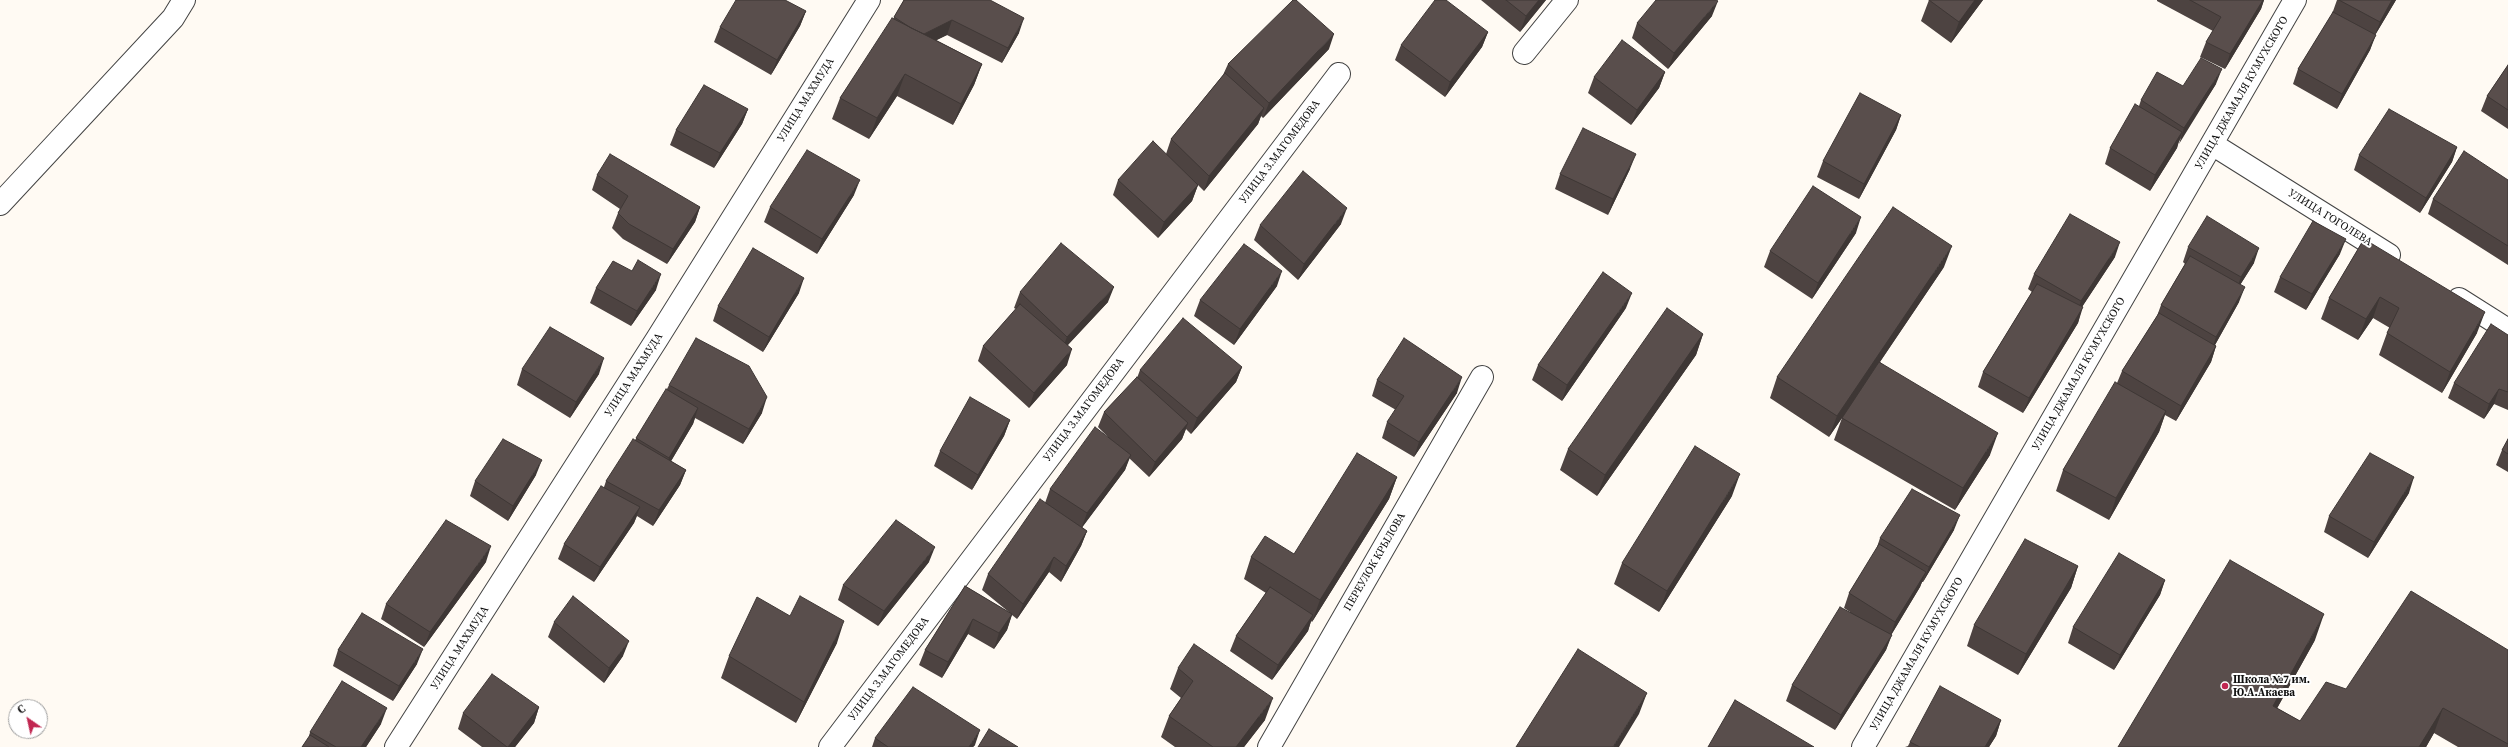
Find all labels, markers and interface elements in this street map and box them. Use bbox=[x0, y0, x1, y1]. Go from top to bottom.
street label: УЛИЦА ДЖАМАЛЯ КУМУХСКОГО bbox=[2193, 14, 2291, 172]
street label: УЛИЦА МАХМУДА bbox=[775, 55, 837, 145]
street label: УЛИЦА З.МАГОМЕДОВА bbox=[1237, 98, 1323, 206]
street label: УЛИЦА ГОГОЛЕВА bbox=[2286, 187, 2374, 249]
street label: УЛИЦА ДЖАМАЛЯ КУМУХСКОГО bbox=[2030, 295, 2128, 453]
street label: УЛИЦА МАХМУДА bbox=[602, 331, 666, 419]
street label: УЛИЦА З.МАГОМЕДОВА bbox=[1041, 356, 1127, 464]
street label: ПЕРЕУЛОК КРЫЛОВА bbox=[1341, 510, 1409, 614]
street label: УЛИЦА ДЖАМАЛЯ КУМУХСКОГО bbox=[1868, 575, 1966, 733]
street label: УЛИЦА МАХМУДА bbox=[428, 604, 492, 692]
street label: УЛИЦА З.МАГОМЕДОВА bbox=[846, 615, 932, 723]
place label: Школа №7 им. Ю.А.Акаева bbox=[2233, 673, 2310, 699]
marker: Школа №7 им. Ю.А.Акаева bbox=[2220, 681, 2230, 691]
north arrow bbox=[8, 699, 48, 739]
text: С bbox=[15, 701, 29, 718]

